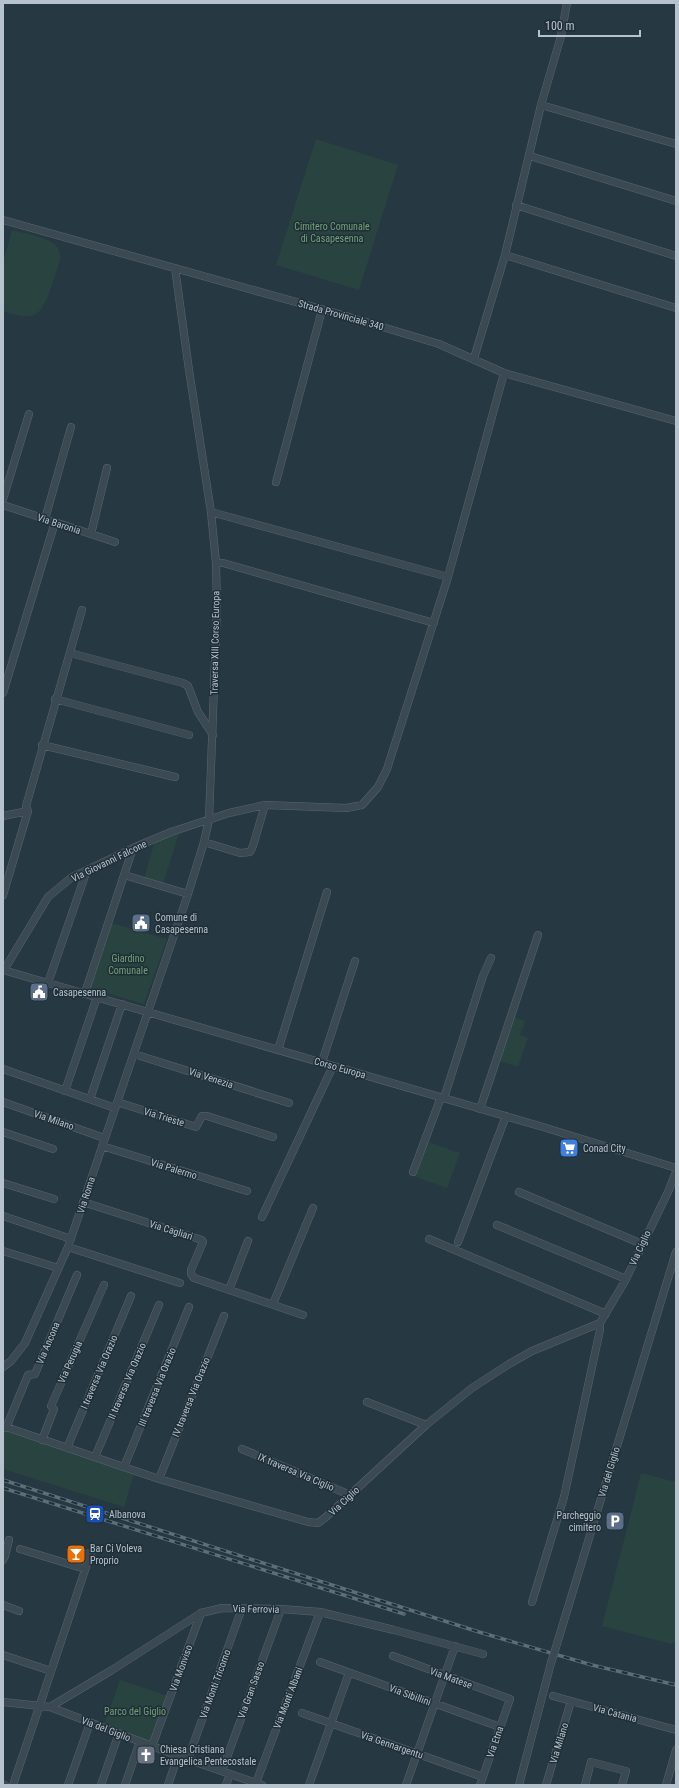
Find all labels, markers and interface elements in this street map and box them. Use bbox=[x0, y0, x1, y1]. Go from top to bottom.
scale bar bbox=[539, 12, 640, 38]
text: 100 m bbox=[545, 19, 575, 33]
park label: Cimitero Comunale di Casapesenna bbox=[294, 221, 370, 244]
street label: Strada Provinciale 340 bbox=[297, 298, 385, 332]
street label: Via Baronia bbox=[36, 512, 82, 536]
street label: Traversa XIII Corso Europa bbox=[209, 591, 221, 695]
street label: Via Giovanni Falcone bbox=[70, 838, 149, 884]
public building icon: Comune di Casapesenna bbox=[130, 912, 152, 934]
place label: Comune di Casapesenna bbox=[155, 912, 208, 935]
park label: Giardino Comunale bbox=[108, 953, 148, 976]
public building icon: Casapesenna bbox=[28, 981, 50, 1003]
place label: Casapesenna bbox=[53, 987, 106, 998]
street label: Corso Europa bbox=[313, 1055, 367, 1081]
street label: Via Venezia bbox=[187, 1066, 235, 1090]
street label: Via Trieste bbox=[142, 1106, 186, 1128]
street label: Via Milano bbox=[32, 1108, 76, 1132]
supermarket icon: Conad City bbox=[558, 1137, 580, 1159]
place label: Conad City bbox=[583, 1143, 626, 1154]
street label: Via Palermo bbox=[150, 1157, 198, 1181]
street label: Via Roma bbox=[75, 1175, 97, 1215]
street label: Via Cagliari bbox=[148, 1218, 194, 1242]
street label: Via Ciglio bbox=[627, 1229, 653, 1267]
street label: Via Ancona bbox=[34, 1320, 62, 1366]
street label: I traversa Via Orazio bbox=[78, 1333, 120, 1411]
street label: Via Perugia bbox=[56, 1339, 84, 1385]
street label: II traversa Via Orazio bbox=[106, 1341, 148, 1421]
street label: III traversa Via Orazio bbox=[136, 1346, 178, 1428]
street label: IV traversa Via Orazio bbox=[170, 1356, 212, 1438]
street label: Via del Giglio bbox=[596, 1446, 622, 1498]
street label: IX traversa Via Ciglio bbox=[256, 1451, 336, 1493]
street label: Via Ciglio bbox=[327, 1484, 361, 1518]
station icon: Albanova bbox=[84, 1503, 106, 1525]
place label: Albanova bbox=[109, 1509, 146, 1520]
place label: Parcheggio cimitero bbox=[556, 1510, 601, 1533]
parking icon: Parcheggio cimitero bbox=[604, 1510, 626, 1532]
bar icon: Bar Ci Voleva Proprio bbox=[65, 1543, 87, 1565]
place label: Bar Ci Voleva Proprio bbox=[90, 1543, 142, 1566]
street label: Via Ferrovia bbox=[233, 1603, 280, 1615]
street label: Via Monviso bbox=[168, 1643, 194, 1693]
street label: Via Monti Tricorno bbox=[197, 1648, 233, 1720]
street label: Via Gran Sasso bbox=[236, 1660, 266, 1720]
street label: Via Matese bbox=[428, 1665, 474, 1691]
street label: Via Monti Albani bbox=[271, 1666, 305, 1730]
street label: Via Sibillini bbox=[388, 1682, 432, 1708]
street label: Via Catania bbox=[592, 1702, 638, 1724]
park label: Parco del Giglio bbox=[104, 1706, 166, 1717]
street label: Via del Giglio bbox=[80, 1715, 132, 1743]
street label: Via Milano bbox=[548, 1721, 570, 1765]
street label: Via Etna bbox=[484, 1725, 506, 1759]
street label: Via Gennargentu bbox=[359, 1729, 425, 1761]
church icon: Chiesa Cristiana Evangelica Pentecostale bbox=[135, 1744, 157, 1766]
place label: Chiesa Cristiana Evangelica Pentecostale bbox=[160, 1744, 256, 1767]

